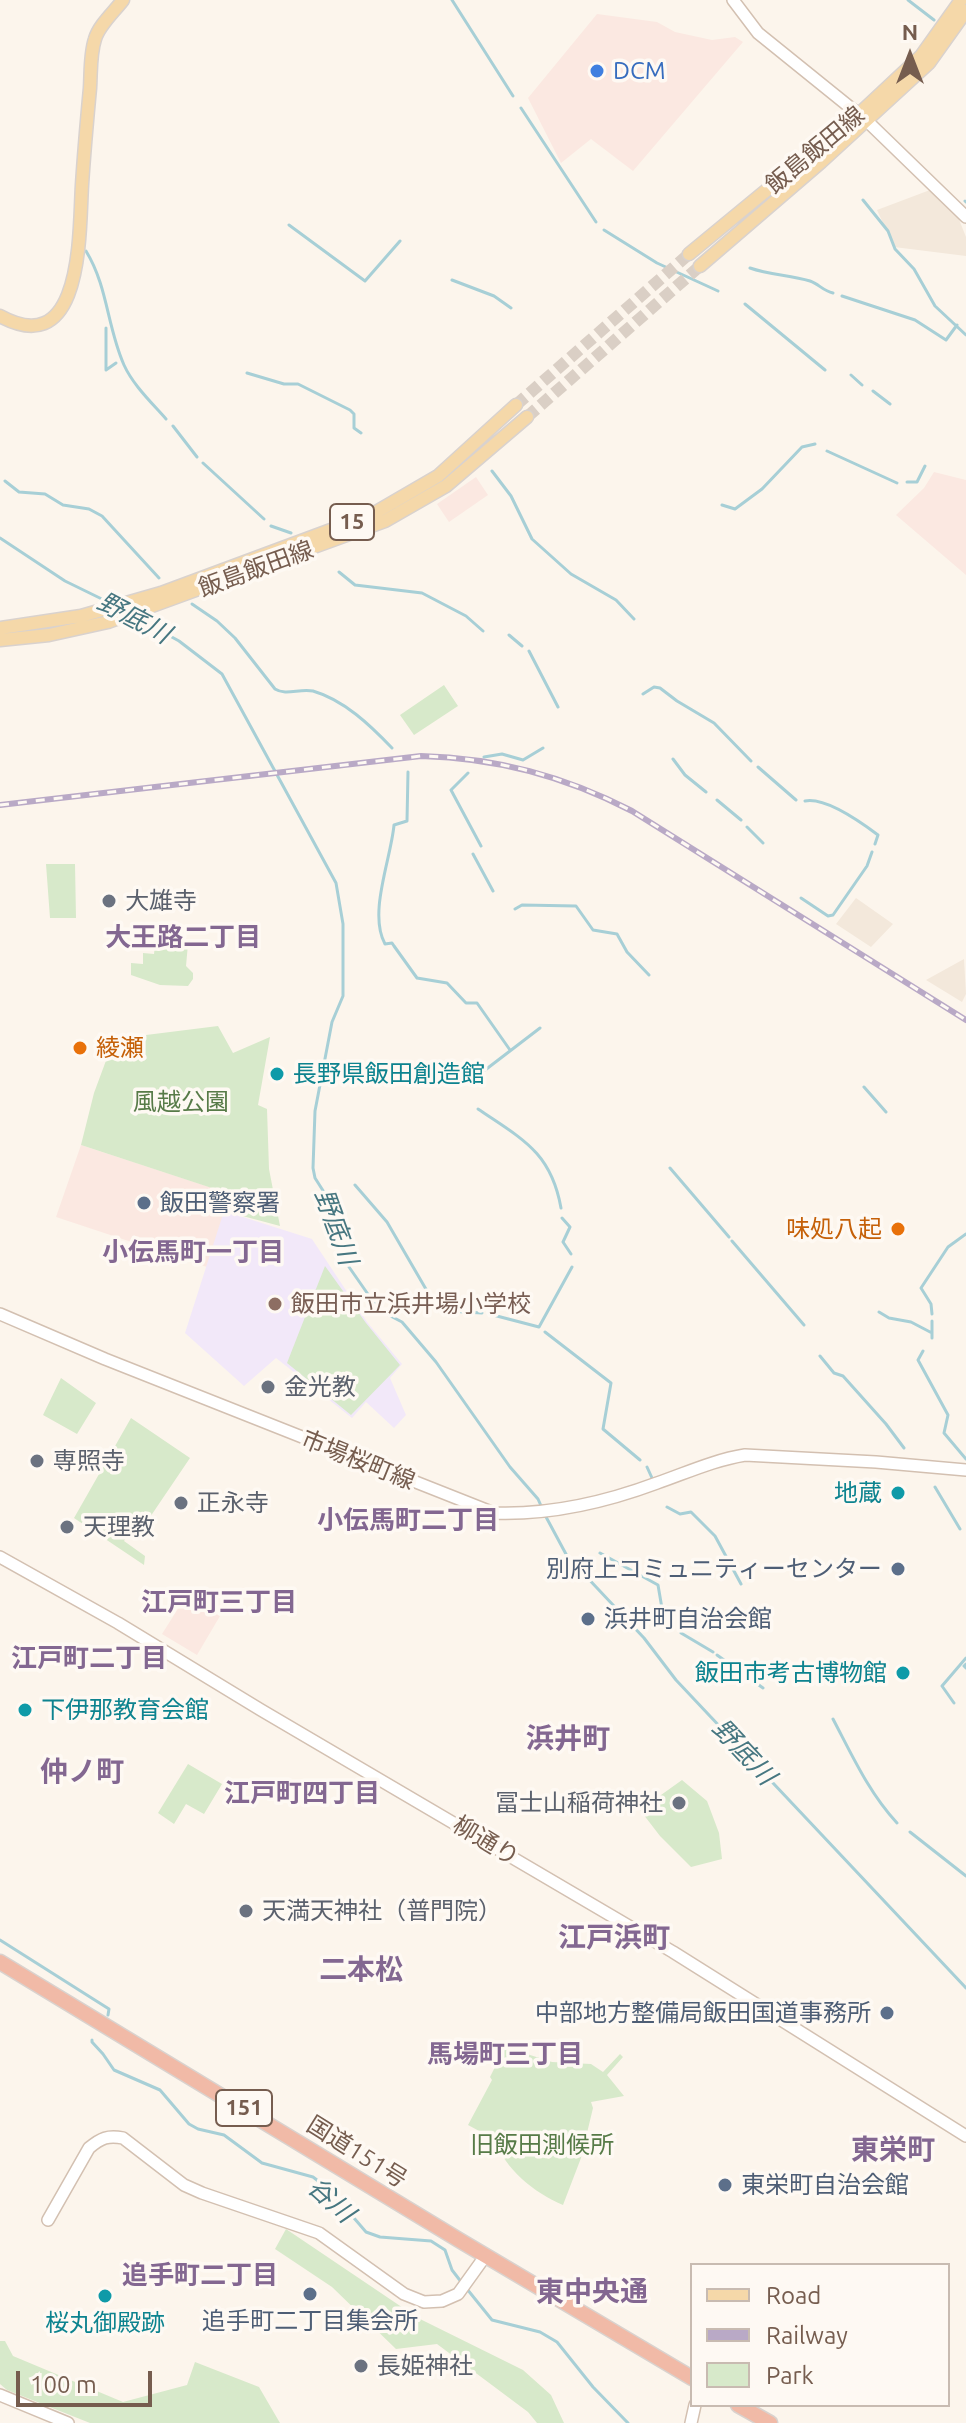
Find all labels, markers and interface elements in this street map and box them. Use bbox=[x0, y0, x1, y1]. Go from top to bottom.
north arrow bbox=[870, 16, 950, 96]
text: N bbox=[902, 19, 918, 44]
place label: DCM bbox=[613, 57, 666, 85]
marker: DCM bbox=[588, 62, 606, 80]
street label: 飯島飯田線 bbox=[760, 100, 870, 200]
road number: 15 bbox=[330, 504, 374, 540]
street label: 飯島飯田線 bbox=[195, 535, 317, 603]
water label: 野底川 bbox=[92, 586, 176, 650]
place label: 大雄寺 bbox=[125, 887, 197, 915]
marker: 大雄寺 bbox=[100, 892, 118, 910]
district label: 大王路二丁目 bbox=[105, 921, 261, 953]
place label: 綾瀬 bbox=[96, 1034, 144, 1062]
marker: 綾瀬 bbox=[71, 1039, 89, 1057]
place label: 長野県飯田創造館 bbox=[293, 1060, 485, 1088]
marker: 長野県飯田創造館 bbox=[268, 1065, 286, 1083]
park label: 風越公園 bbox=[133, 1088, 229, 1116]
water label: 野底川 bbox=[308, 1185, 364, 1269]
place label: 飯田警察署 bbox=[160, 1189, 280, 1217]
marker: 飯田警察署 bbox=[135, 1194, 153, 1212]
place label: 味処八起 bbox=[786, 1215, 882, 1243]
marker: 味処八起 bbox=[889, 1220, 907, 1238]
district label: 小伝馬町一丁目 bbox=[102, 1236, 284, 1268]
place label: 飯田市立浜井場小学校 bbox=[291, 1290, 531, 1318]
marker: 飯田市立浜井場小学校 bbox=[266, 1295, 284, 1313]
place label: 金光教 bbox=[284, 1373, 356, 1401]
marker: 金光教 bbox=[259, 1378, 277, 1396]
street label: 市場桜町線 bbox=[297, 1424, 419, 1496]
place label: 専照寺 bbox=[53, 1447, 125, 1475]
marker: 専照寺 bbox=[28, 1452, 46, 1470]
place label: 地蔵 bbox=[834, 1479, 882, 1507]
marker: 地蔵 bbox=[889, 1484, 907, 1502]
place label: 正永寺 bbox=[197, 1489, 269, 1517]
marker: 正永寺 bbox=[172, 1494, 190, 1512]
district label: 小伝馬町二丁目 bbox=[317, 1504, 499, 1536]
place label: 天理教 bbox=[83, 1513, 155, 1541]
marker: 天理教 bbox=[58, 1518, 76, 1536]
place label: 別府上コミュニティーセンター bbox=[546, 1555, 882, 1583]
marker: 別府上コミュニティーセンター bbox=[889, 1560, 907, 1578]
district label: 江戸町三丁目 bbox=[141, 1586, 297, 1618]
place label: 浜井町自治会館 bbox=[604, 1605, 772, 1633]
marker: 浜井町自治会館 bbox=[579, 1610, 597, 1628]
district label: 江戸町二丁目 bbox=[11, 1642, 167, 1674]
place label: 飯田市考古博物館 bbox=[695, 1659, 887, 1687]
marker: 飯田市考古博物館 bbox=[894, 1664, 912, 1682]
place label: 下伊那教育会館 bbox=[41, 1696, 209, 1724]
marker: 下伊那教育会館 bbox=[16, 1701, 34, 1719]
water label: 野底川 bbox=[706, 1713, 782, 1791]
district label: 浜井町 bbox=[526, 1722, 610, 1756]
district label: 仲ノ町 bbox=[40, 1755, 124, 1789]
district label: 江戸町四丁目 bbox=[224, 1777, 380, 1809]
place label: 冨士山稲荷神社 bbox=[495, 1789, 663, 1817]
marker: 冨士山稲荷神社 bbox=[670, 1794, 688, 1812]
street label: 柳通り bbox=[448, 1810, 524, 1872]
place label: 天満天神社（普門院） bbox=[262, 1897, 502, 1925]
marker: 天満天神社（普門院） bbox=[237, 1902, 255, 1920]
district label: 江戸浜町 bbox=[558, 1921, 670, 1955]
district label: 二本松 bbox=[319, 1953, 403, 1987]
place label: 中部地方整備局飯田国道事務所 bbox=[535, 1999, 871, 2027]
marker: 中部地方整備局飯田国道事務所 bbox=[878, 2004, 896, 2022]
district label: 馬場町三丁目 bbox=[427, 2038, 583, 2070]
road number: 151 bbox=[216, 2090, 272, 2126]
street label: 国道151号 bbox=[302, 2110, 412, 2194]
park label: 旧飯田測候所 bbox=[470, 2131, 614, 2159]
district label: 東栄町 bbox=[851, 2133, 935, 2167]
water label: 谷川 bbox=[301, 2171, 361, 2229]
place label: 東栄町自治会館 bbox=[741, 2171, 909, 2199]
marker: 東栄町自治会館 bbox=[716, 2176, 734, 2194]
district label: 追手町二丁目 bbox=[122, 2259, 278, 2291]
legend bbox=[690, 2263, 950, 2407]
district label: 東中央通 bbox=[536, 2275, 648, 2309]
text: Road bbox=[766, 2282, 821, 2309]
marker: 追手町二丁目集会所 bbox=[301, 2285, 319, 2303]
marker: 桜丸御殿跡 bbox=[96, 2287, 114, 2305]
place label: 追手町二丁目集会所 bbox=[202, 2307, 418, 2335]
place label: 桜丸御殿跡 bbox=[45, 2309, 165, 2337]
text: Railway bbox=[766, 2322, 848, 2349]
place label: 長姫神社 bbox=[377, 2352, 473, 2380]
scale bar bbox=[20, 2355, 156, 2405]
marker: 長姫神社 bbox=[352, 2357, 370, 2375]
text: Park bbox=[766, 2362, 814, 2389]
text: 100 m bbox=[30, 2371, 97, 2398]

